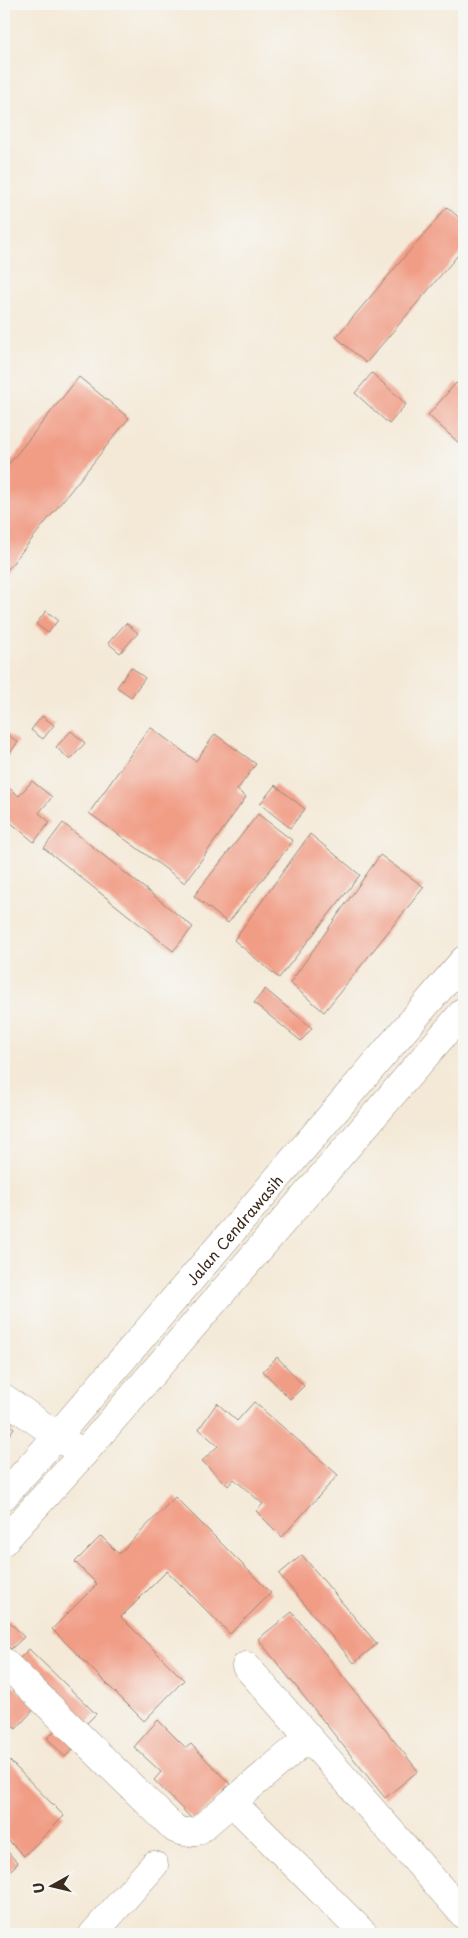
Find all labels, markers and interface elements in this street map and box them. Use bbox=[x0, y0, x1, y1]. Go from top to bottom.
street label: Jalan Cendrawasih bbox=[180, 1169, 288, 1290]
north arrow bbox=[28, 1860, 78, 1910]
text: U bbox=[27, 1881, 50, 1895]

